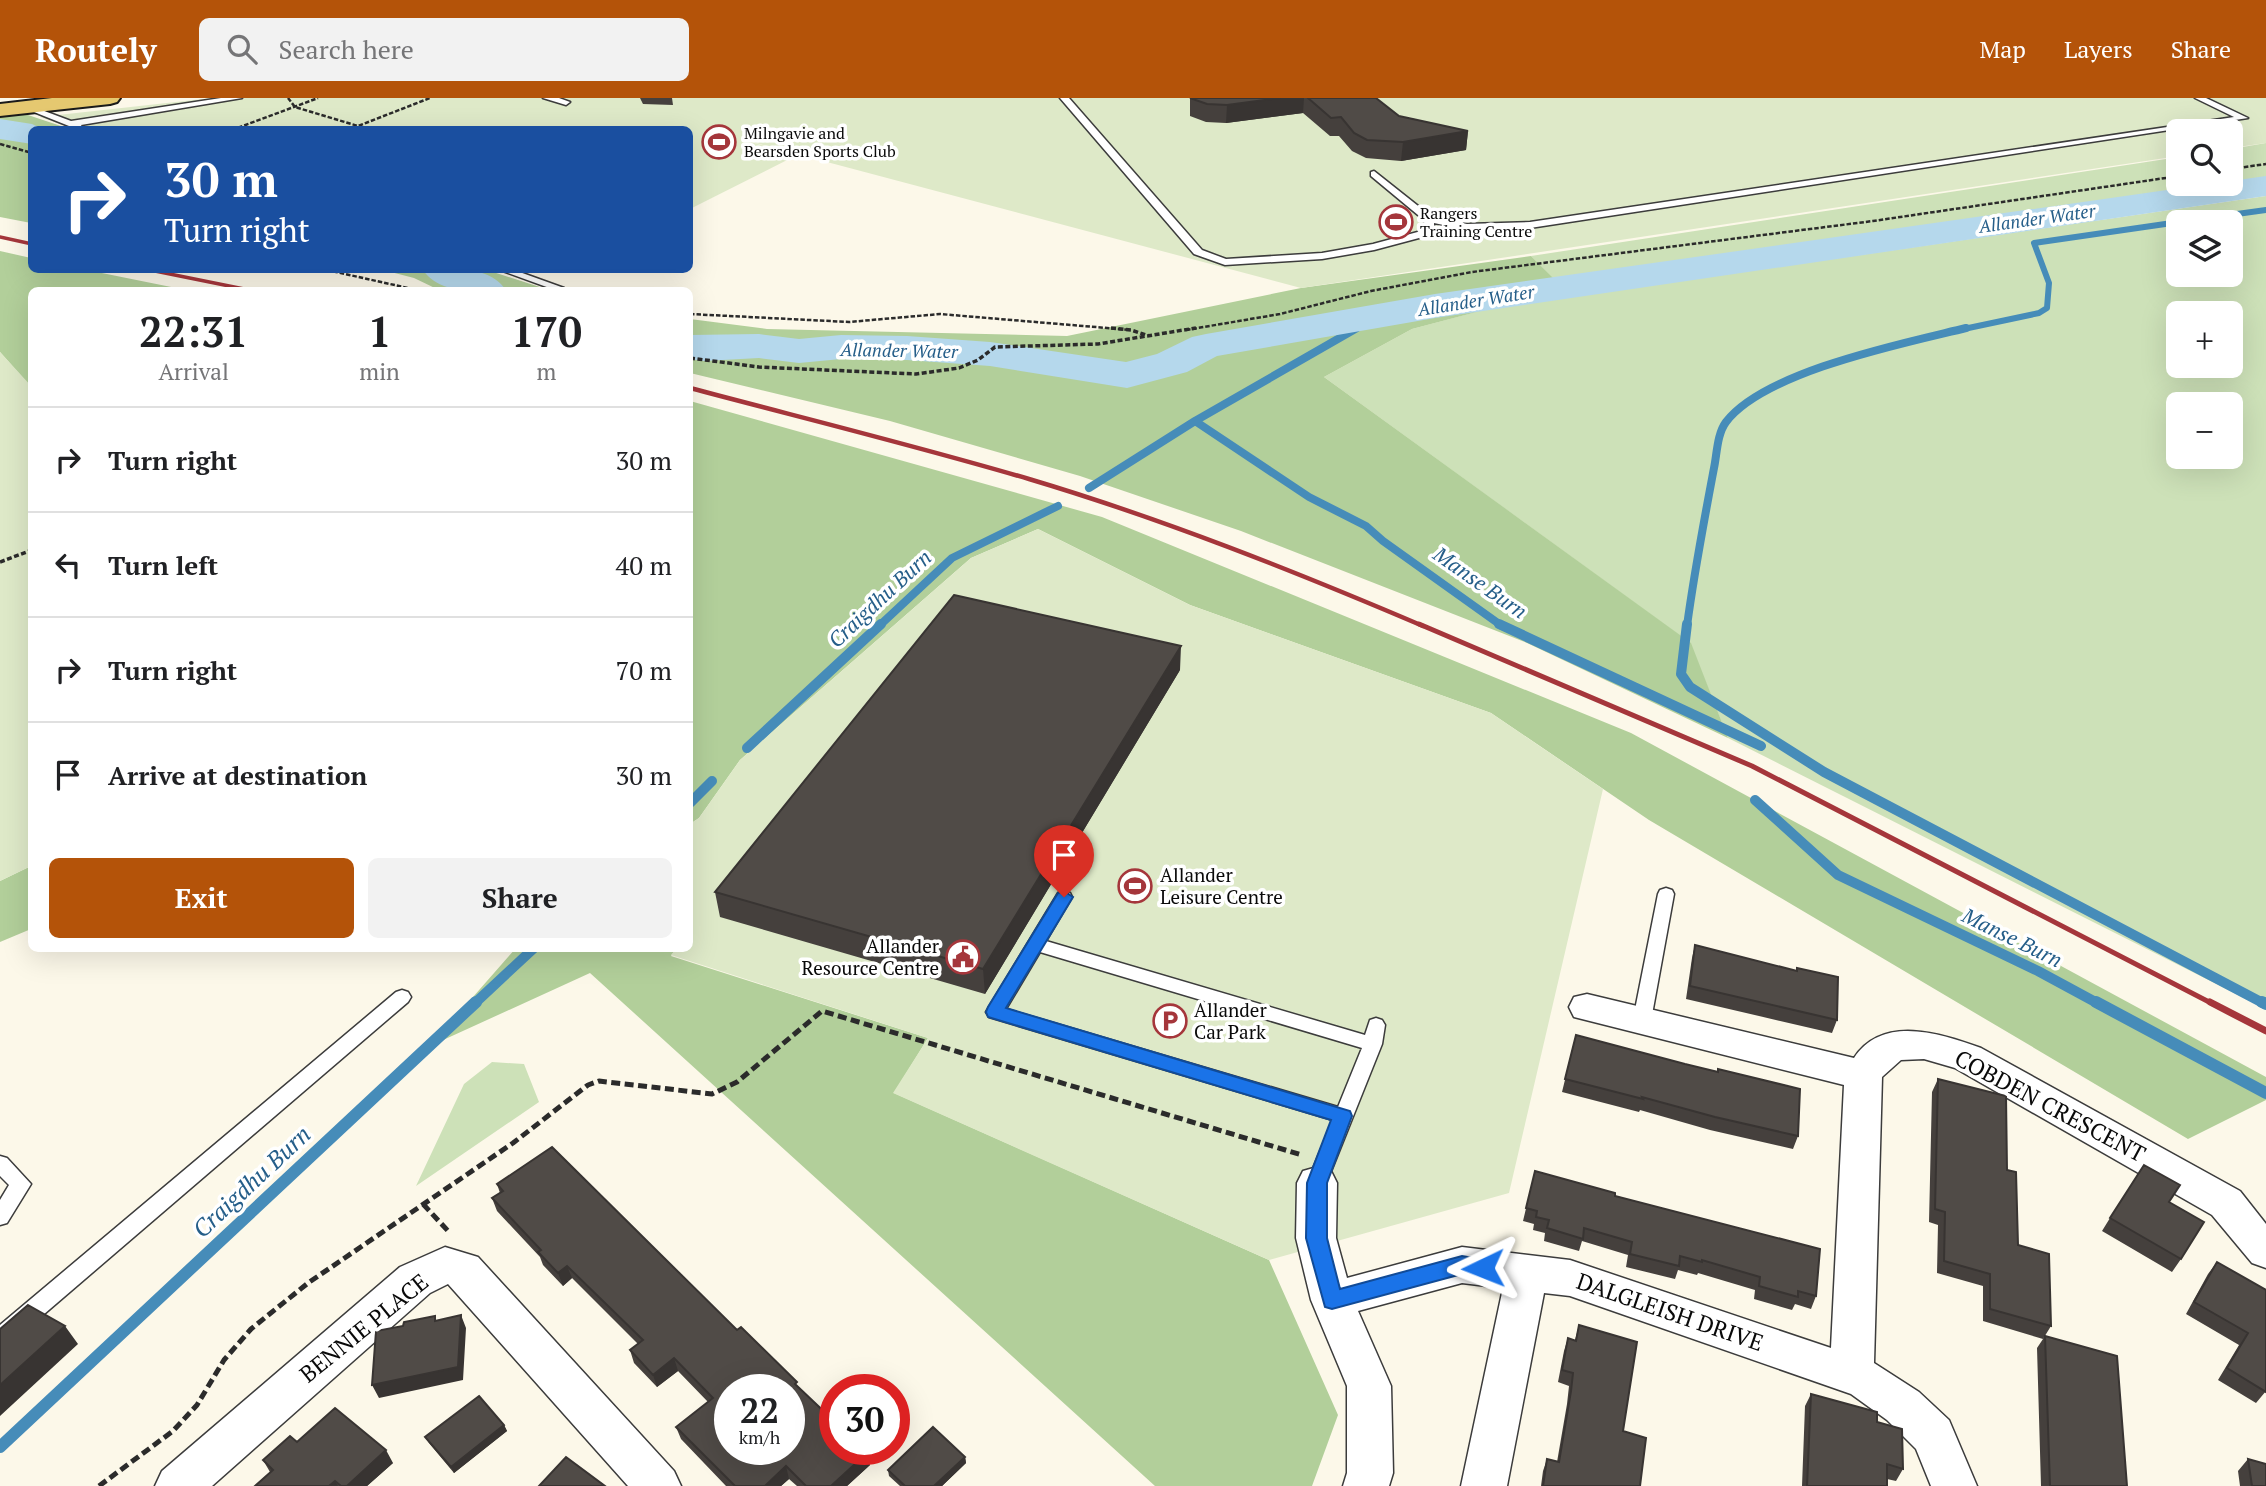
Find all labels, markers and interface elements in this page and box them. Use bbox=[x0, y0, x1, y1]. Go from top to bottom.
search box bbox=[199, 18, 689, 81]
text: Routely bbox=[35, 28, 157, 71]
icon: search bbox=[223, 30, 261, 68]
text: Search here bbox=[279, 32, 414, 66]
text: Map bbox=[1979, 33, 2026, 65]
text: Layers bbox=[2064, 33, 2133, 65]
text: Share bbox=[2171, 33, 2231, 65]
map controls bbox=[2166, 119, 2243, 469]
button: search bbox=[2166, 119, 2243, 196]
place label: Milngavie and Bearsden Sports Club bbox=[744, 122, 896, 162]
sports icon: Milngavie and Bearsden Sports Club bbox=[700, 123, 738, 161]
text: 30 m bbox=[164, 146, 278, 211]
icon: right bbox=[49, 154, 140, 245]
water label: Allander Water bbox=[1976, 198, 2098, 238]
place label: Rangers Training Centre bbox=[1420, 202, 1532, 242]
sports icon: Rangers Training Centre bbox=[1377, 203, 1415, 241]
text: Turn right bbox=[164, 209, 310, 251]
button: layers bbox=[2166, 210, 2243, 287]
water label: Allander Water bbox=[1415, 279, 1537, 321]
button: + bbox=[2166, 301, 2243, 378]
text: 22:31 bbox=[139, 303, 248, 359]
text: 1 bbox=[368, 303, 391, 359]
text: 170 bbox=[511, 303, 582, 359]
water label: Allander Water bbox=[839, 337, 959, 363]
text: Arrival bbox=[158, 356, 229, 387]
text: min bbox=[359, 356, 400, 387]
text: m bbox=[536, 356, 556, 387]
button: − bbox=[2166, 392, 2243, 469]
icon: right bbox=[49, 441, 87, 479]
text: Turn right bbox=[108, 443, 237, 477]
text: 30 m bbox=[616, 443, 672, 477]
water label: Manse Burn bbox=[1427, 539, 1533, 625]
water label: Craigdhu Burn bbox=[822, 543, 937, 653]
icon: left bbox=[49, 546, 87, 584]
text: Turn left bbox=[108, 548, 218, 582]
text: 40 m bbox=[616, 548, 672, 582]
icon: right bbox=[49, 651, 87, 689]
text: Turn right bbox=[108, 653, 237, 687]
text: 70 m bbox=[616, 653, 672, 687]
icon: arrive bbox=[49, 756, 87, 794]
text: Arrive at destination bbox=[108, 758, 367, 792]
text: 30 m bbox=[616, 758, 672, 792]
pin bbox=[1034, 825, 1094, 897]
icon: arrive bbox=[1045, 836, 1083, 874]
button: Exit bbox=[49, 858, 354, 938]
button: Share bbox=[368, 858, 672, 938]
place label: Allander Leisure Centre bbox=[1160, 862, 1283, 909]
sports icon: Allander Leisure Centre bbox=[1116, 867, 1154, 905]
water label: Manse Burn bbox=[1957, 900, 2067, 973]
place label: Allander Resource Centre bbox=[802, 933, 940, 980]
public building icon: Allander Resource Centre bbox=[944, 938, 982, 976]
place label: Allander Car Park bbox=[1194, 997, 1267, 1044]
parking icon: Allander Car Park bbox=[1151, 1002, 1189, 1040]
street label: COBDEN CRESCENT bbox=[1949, 1042, 2151, 1169]
water label: Craigdhu Burn bbox=[185, 1118, 317, 1244]
position arrow bbox=[1446, 1231, 1520, 1305]
street label: DALGLEISH DRIVE bbox=[1573, 1265, 1768, 1358]
street label: BENNIE PLACE bbox=[293, 1266, 435, 1389]
speed limit sign: 30 bbox=[819, 1374, 910, 1465]
text: 22 bbox=[740, 1387, 779, 1433]
text: km/h bbox=[739, 1425, 780, 1449]

